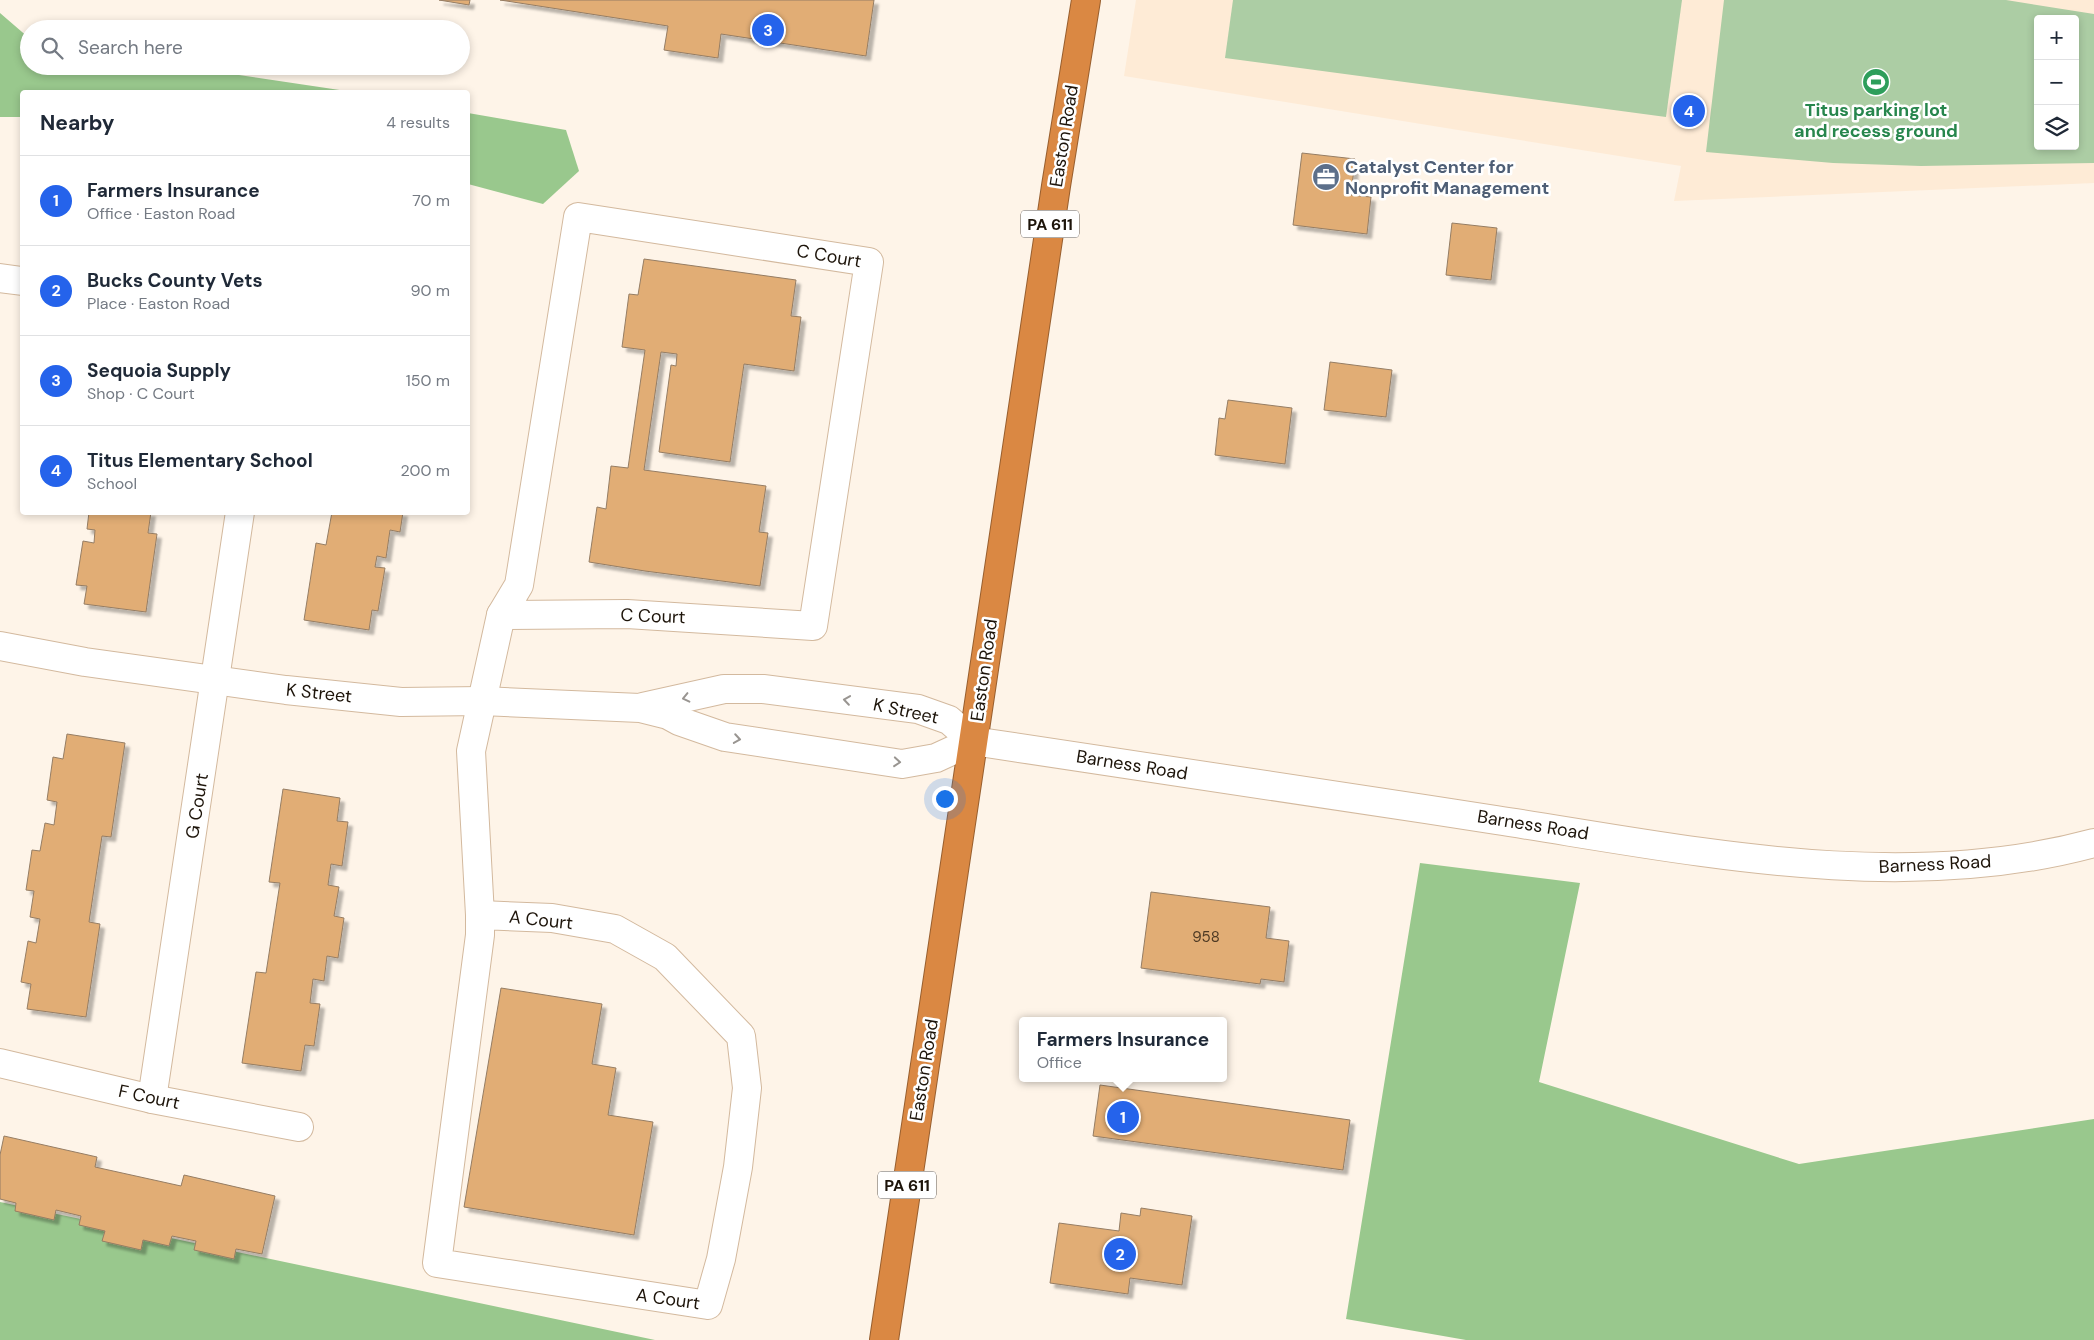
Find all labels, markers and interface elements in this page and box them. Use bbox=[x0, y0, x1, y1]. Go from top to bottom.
pin: 3 bbox=[752, 11, 784, 49]
map controls bbox=[2034, 15, 2079, 150]
button: + bbox=[2034, 15, 2079, 60]
search box bbox=[20, 20, 470, 75]
icon: search bbox=[38, 34, 66, 62]
text: Search here bbox=[78, 35, 183, 60]
button: − bbox=[2034, 60, 2079, 105]
sports icon: Titus parking lot and recess ground bbox=[1861, 67, 1891, 97]
street label: Easton Road bbox=[1044, 83, 1084, 189]
pin: 4 bbox=[1673, 92, 1705, 130]
place label: Titus parking lot and recess ground bbox=[1794, 98, 1958, 143]
button: layers bbox=[2034, 105, 2079, 150]
text: Nearby bbox=[40, 109, 114, 137]
text: 4 results bbox=[386, 112, 450, 133]
place label: Catalyst Center for Nonprofit Management bbox=[1345, 155, 1549, 200]
office icon: Catalyst Center for Nonprofit Management bbox=[1311, 162, 1341, 192]
text: Farmers Insurance bbox=[87, 178, 260, 203]
text: 1 bbox=[53, 190, 59, 211]
text: 70 m bbox=[412, 190, 450, 211]
text: Office · Easton Road bbox=[87, 203, 235, 224]
road number: PA 611 bbox=[1021, 210, 1079, 238]
street label: C Court bbox=[795, 239, 863, 273]
text: Bucks County Vets bbox=[87, 268, 263, 293]
text: 2 bbox=[51, 280, 61, 301]
text: 90 m bbox=[410, 280, 450, 301]
text: Place · Easton Road bbox=[87, 293, 230, 314]
text: Sequoia Supply bbox=[87, 358, 231, 383]
text: 3 bbox=[51, 370, 61, 391]
text: 150 m bbox=[406, 370, 450, 391]
text: Shop · C Court bbox=[87, 383, 195, 404]
text: Titus Elementary School bbox=[87, 448, 313, 473]
text: 4 bbox=[51, 460, 61, 481]
text: 200 m bbox=[401, 460, 450, 481]
text: School bbox=[87, 473, 137, 494]
street label: C Court bbox=[620, 603, 686, 629]
street label: Easton Road bbox=[965, 617, 1003, 723]
street label: K Street bbox=[285, 678, 353, 708]
one-way arrow bbox=[682, 692, 691, 702]
street label: K Street bbox=[871, 692, 941, 730]
one-way arrow bbox=[843, 695, 851, 706]
one-way arrow bbox=[732, 733, 741, 743]
street label: Barness Road bbox=[1074, 744, 1190, 786]
one-way arrow bbox=[894, 757, 902, 768]
street label: G Court bbox=[180, 772, 214, 840]
your location bbox=[932, 786, 958, 812]
street label: Barness Road bbox=[1475, 804, 1591, 846]
street label: Barness Road bbox=[1878, 849, 1992, 879]
street label: A Court bbox=[508, 905, 574, 935]
house number: 958 bbox=[1192, 927, 1220, 947]
street label: Easton Road bbox=[904, 1017, 944, 1123]
popup bbox=[1019, 1017, 1227, 1082]
text: Farmers Insurance bbox=[1037, 1027, 1209, 1052]
text: Office bbox=[1037, 1052, 1082, 1073]
street label: F Court bbox=[116, 1079, 182, 1115]
pin: 1 bbox=[1107, 1098, 1139, 1136]
road number: PA 611 bbox=[878, 1172, 936, 1198]
pin: 2 bbox=[1104, 1235, 1136, 1273]
street label: A Court bbox=[634, 1283, 702, 1315]

